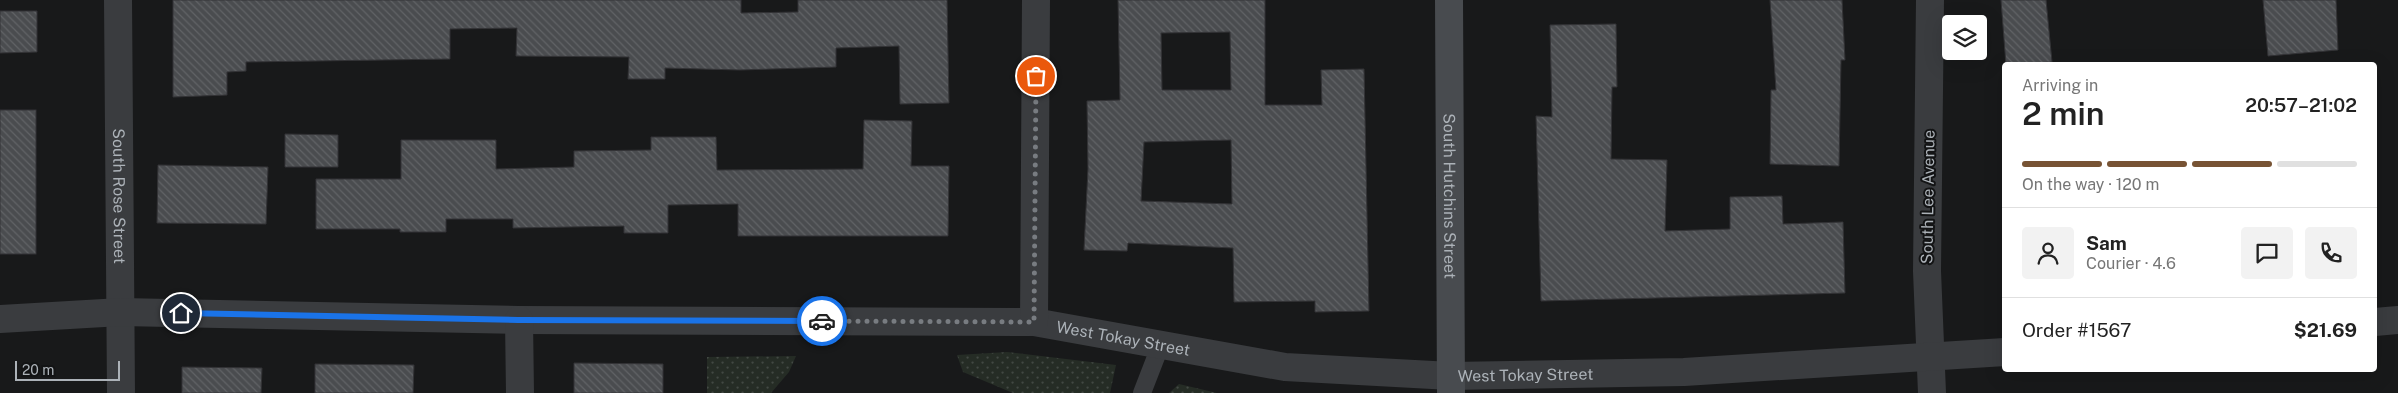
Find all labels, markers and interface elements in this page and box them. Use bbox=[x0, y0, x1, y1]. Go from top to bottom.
map controls bbox=[1942, 15, 1987, 60]
button: layers bbox=[1942, 15, 1987, 60]
pin bbox=[1015, 55, 1057, 97]
icon: bag bbox=[1022, 62, 1050, 90]
text: Arriving in bbox=[2022, 76, 2098, 95]
text: 20:57–21:02 bbox=[2245, 94, 2357, 116]
text: 2 min bbox=[2022, 95, 2105, 132]
street label: South Hutchins Street bbox=[1440, 113, 1460, 279]
street label: South Rose Street bbox=[109, 128, 130, 264]
street label: South Lee Avenue bbox=[1917, 130, 1939, 264]
text: On the way · 120 m bbox=[2022, 175, 2159, 194]
button: person bbox=[2022, 227, 2074, 279]
button: chat bbox=[2241, 227, 2293, 279]
button: phone bbox=[2305, 227, 2357, 279]
text: Sam bbox=[2086, 232, 2127, 254]
text: Courier · 4.6 bbox=[2086, 254, 2176, 273]
pin bbox=[160, 292, 202, 334]
courier bbox=[797, 296, 847, 346]
icon: home bbox=[167, 299, 195, 327]
icon: car bbox=[808, 307, 836, 335]
street label: West Tokay Street bbox=[1055, 317, 1192, 359]
text: Order #1567 bbox=[2022, 319, 2131, 341]
text: $21.69 bbox=[2294, 319, 2357, 341]
scale bar bbox=[15, 358, 120, 381]
text: 20 m bbox=[22, 362, 54, 378]
street label: West Tokay Street bbox=[1457, 364, 1593, 385]

